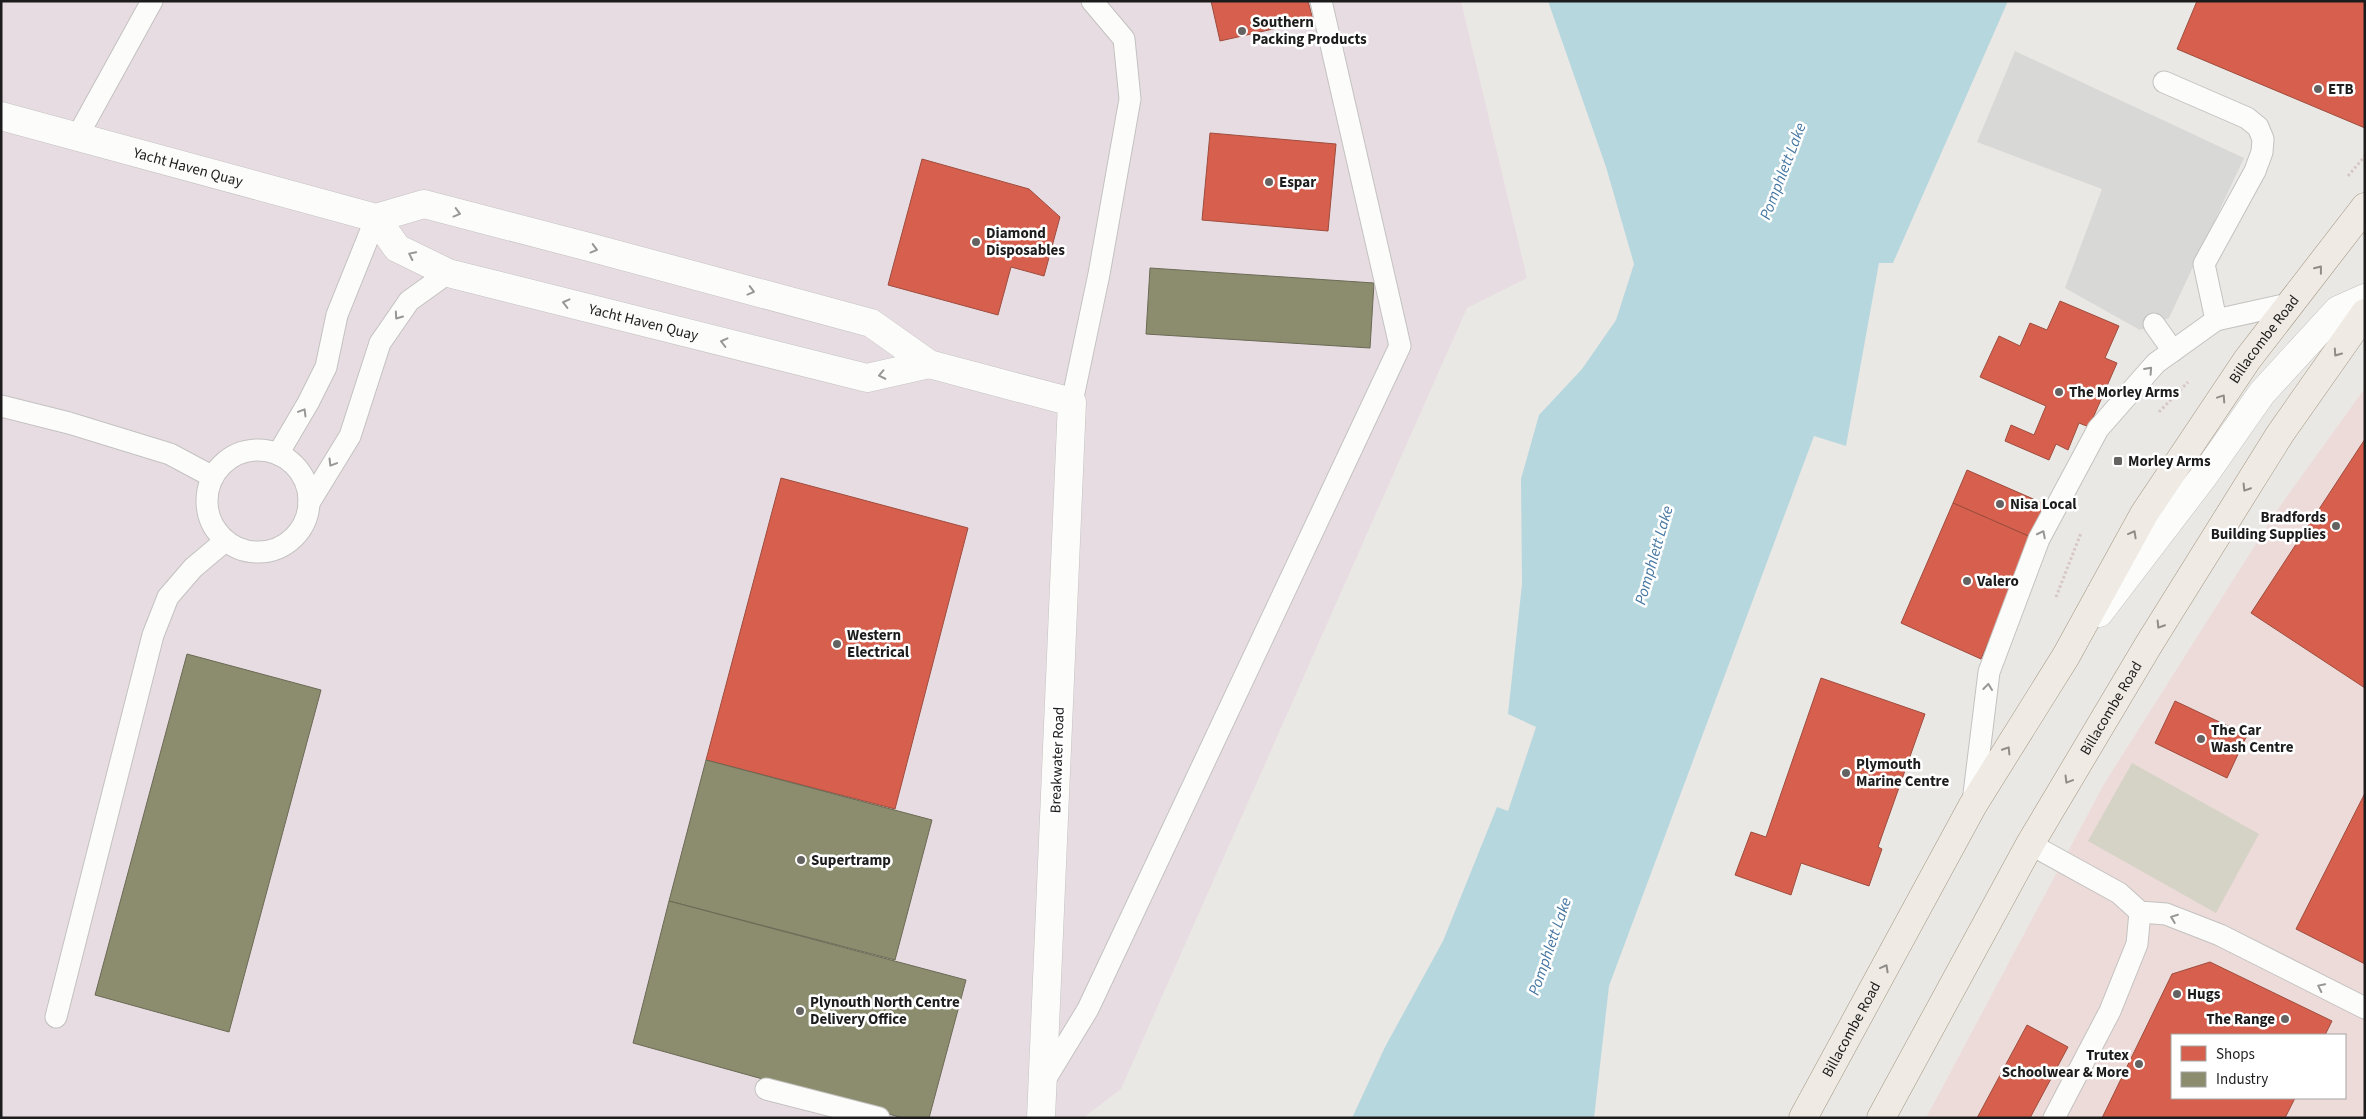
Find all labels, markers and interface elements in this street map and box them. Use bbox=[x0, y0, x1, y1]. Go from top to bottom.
place label: Southern Packing Products bbox=[1252, 12, 1367, 50]
marker: Southern Packing Products bbox=[1236, 25, 1248, 37]
place label: ETB bbox=[2328, 79, 2354, 100]
marker: ETB bbox=[2312, 83, 2324, 95]
water label: Pomphlett Lake bbox=[1754, 119, 1812, 223]
street label: Yacht Haven Quay bbox=[130, 142, 245, 192]
place label: Espar bbox=[1279, 172, 1316, 193]
marker: Espar bbox=[1263, 176, 1275, 188]
one-way arrow bbox=[452, 207, 460, 217]
place label: Diamond Disposables bbox=[986, 223, 1065, 261]
marker: Diamond Disposables bbox=[970, 236, 982, 248]
one-way arrow bbox=[590, 243, 598, 253]
one-way arrow bbox=[408, 252, 417, 262]
one-way arrow bbox=[2314, 266, 2322, 275]
one-way arrow bbox=[747, 285, 755, 295]
street label: Billacombe Road bbox=[2224, 291, 2304, 388]
one-way arrow bbox=[562, 298, 571, 309]
street label: Yacht Haven Quay bbox=[585, 298, 701, 346]
one-way arrow bbox=[395, 310, 404, 320]
one-way arrow bbox=[720, 337, 728, 348]
one-way arrow bbox=[2334, 347, 2343, 357]
one-way arrow bbox=[2143, 367, 2152, 376]
one-way arrow bbox=[877, 369, 886, 379]
place label: The Morley Arms bbox=[2069, 382, 2180, 403]
marker: The Morley Arms bbox=[2053, 386, 2065, 398]
one-way arrow bbox=[2216, 394, 2225, 404]
one-way arrow bbox=[297, 409, 307, 418]
place label: Morley Arms bbox=[2128, 451, 2211, 472]
marker: Morley Arms bbox=[2112, 455, 2124, 467]
one-way arrow bbox=[329, 458, 339, 467]
one-way arrow bbox=[2243, 482, 2253, 491]
place label: Nisa Local bbox=[2010, 494, 2077, 515]
marker: Nisa Local bbox=[1994, 498, 2006, 510]
water label: Pomphlett Lake bbox=[1629, 503, 1679, 607]
place label: Bradfords Building Supplies bbox=[2211, 507, 2326, 545]
marker: Bradfords Building Supplies bbox=[2330, 520, 2342, 532]
one-way arrow bbox=[2036, 530, 2046, 539]
one-way arrow bbox=[2127, 530, 2137, 539]
place label: Valero bbox=[1976, 571, 2019, 592]
marker: Valero bbox=[1961, 575, 1973, 587]
one-way arrow bbox=[2157, 620, 2166, 629]
place label: Western Electrical bbox=[847, 625, 910, 663]
marker: Western Electrical bbox=[831, 638, 843, 650]
street label: Billacombe Road bbox=[2075, 658, 2147, 759]
one-way arrow bbox=[1982, 683, 1993, 691]
street label: Breakwater Road bbox=[1045, 706, 1070, 814]
place label: The Car Wash Centre bbox=[2211, 720, 2294, 758]
marker: The Car Wash Centre bbox=[2195, 733, 2207, 745]
one-way arrow bbox=[2001, 746, 2011, 755]
place label: Plymouth Marine Centre bbox=[1856, 754, 1949, 792]
marker: Plymouth Marine Centre bbox=[1840, 767, 1852, 779]
one-way arrow bbox=[2064, 775, 2074, 784]
place label: Supertramp bbox=[811, 850, 891, 871]
marker: Supertramp bbox=[795, 854, 807, 866]
water label: Pomphlett Lake bbox=[1523, 894, 1577, 998]
one-way arrow bbox=[2170, 913, 2179, 924]
one-way arrow bbox=[1879, 964, 1889, 973]
street label: Billacombe Road bbox=[1817, 978, 1886, 1081]
one-way arrow bbox=[2317, 983, 2326, 993]
place label: Hugs bbox=[2187, 984, 2221, 1005]
marker: Hugs bbox=[2171, 988, 2183, 1000]
place label: Plynouth North Centre Delivery Office bbox=[810, 992, 960, 1030]
marker: Plynouth North Centre Delivery Office bbox=[794, 1005, 806, 1017]
place label: The Range bbox=[2206, 1009, 2275, 1030]
marker: The Range bbox=[2279, 1013, 2291, 1025]
legend bbox=[2171, 1034, 2346, 1099]
text: Shops bbox=[2216, 1044, 2255, 1065]
place label: Trutex Schoolwear & More bbox=[2002, 1045, 2129, 1083]
marker: Trutex Schoolwear & More bbox=[2133, 1058, 2145, 1070]
text: Industry bbox=[2216, 1069, 2268, 1090]

